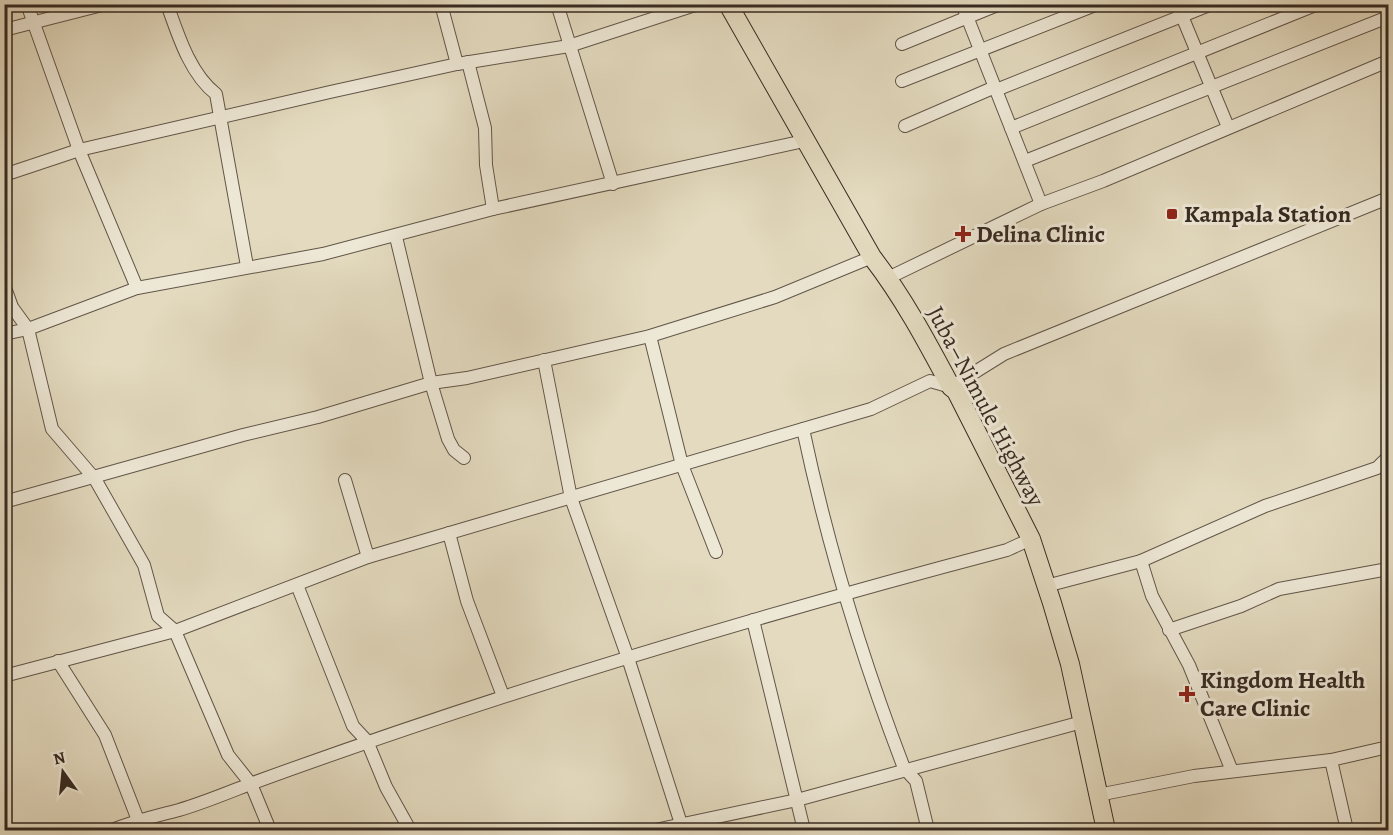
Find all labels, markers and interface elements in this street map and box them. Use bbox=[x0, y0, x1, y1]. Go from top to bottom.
place label: Kampala Station bbox=[1184, 198, 1352, 230]
marker: Kampala Station bbox=[1165, 207, 1179, 221]
place label: Delina Clinic bbox=[976, 218, 1105, 250]
marker: Delina Clinic bbox=[954, 225, 972, 243]
street label: Juba–Nimule Highway bbox=[920, 300, 1052, 512]
place label: Kingdom Health Care Clinic bbox=[1200, 664, 1365, 724]
marker: Kingdom Health Care Clinic bbox=[1178, 685, 1196, 703]
north arrow bbox=[33, 742, 93, 802]
text: N bbox=[51, 746, 68, 771]

